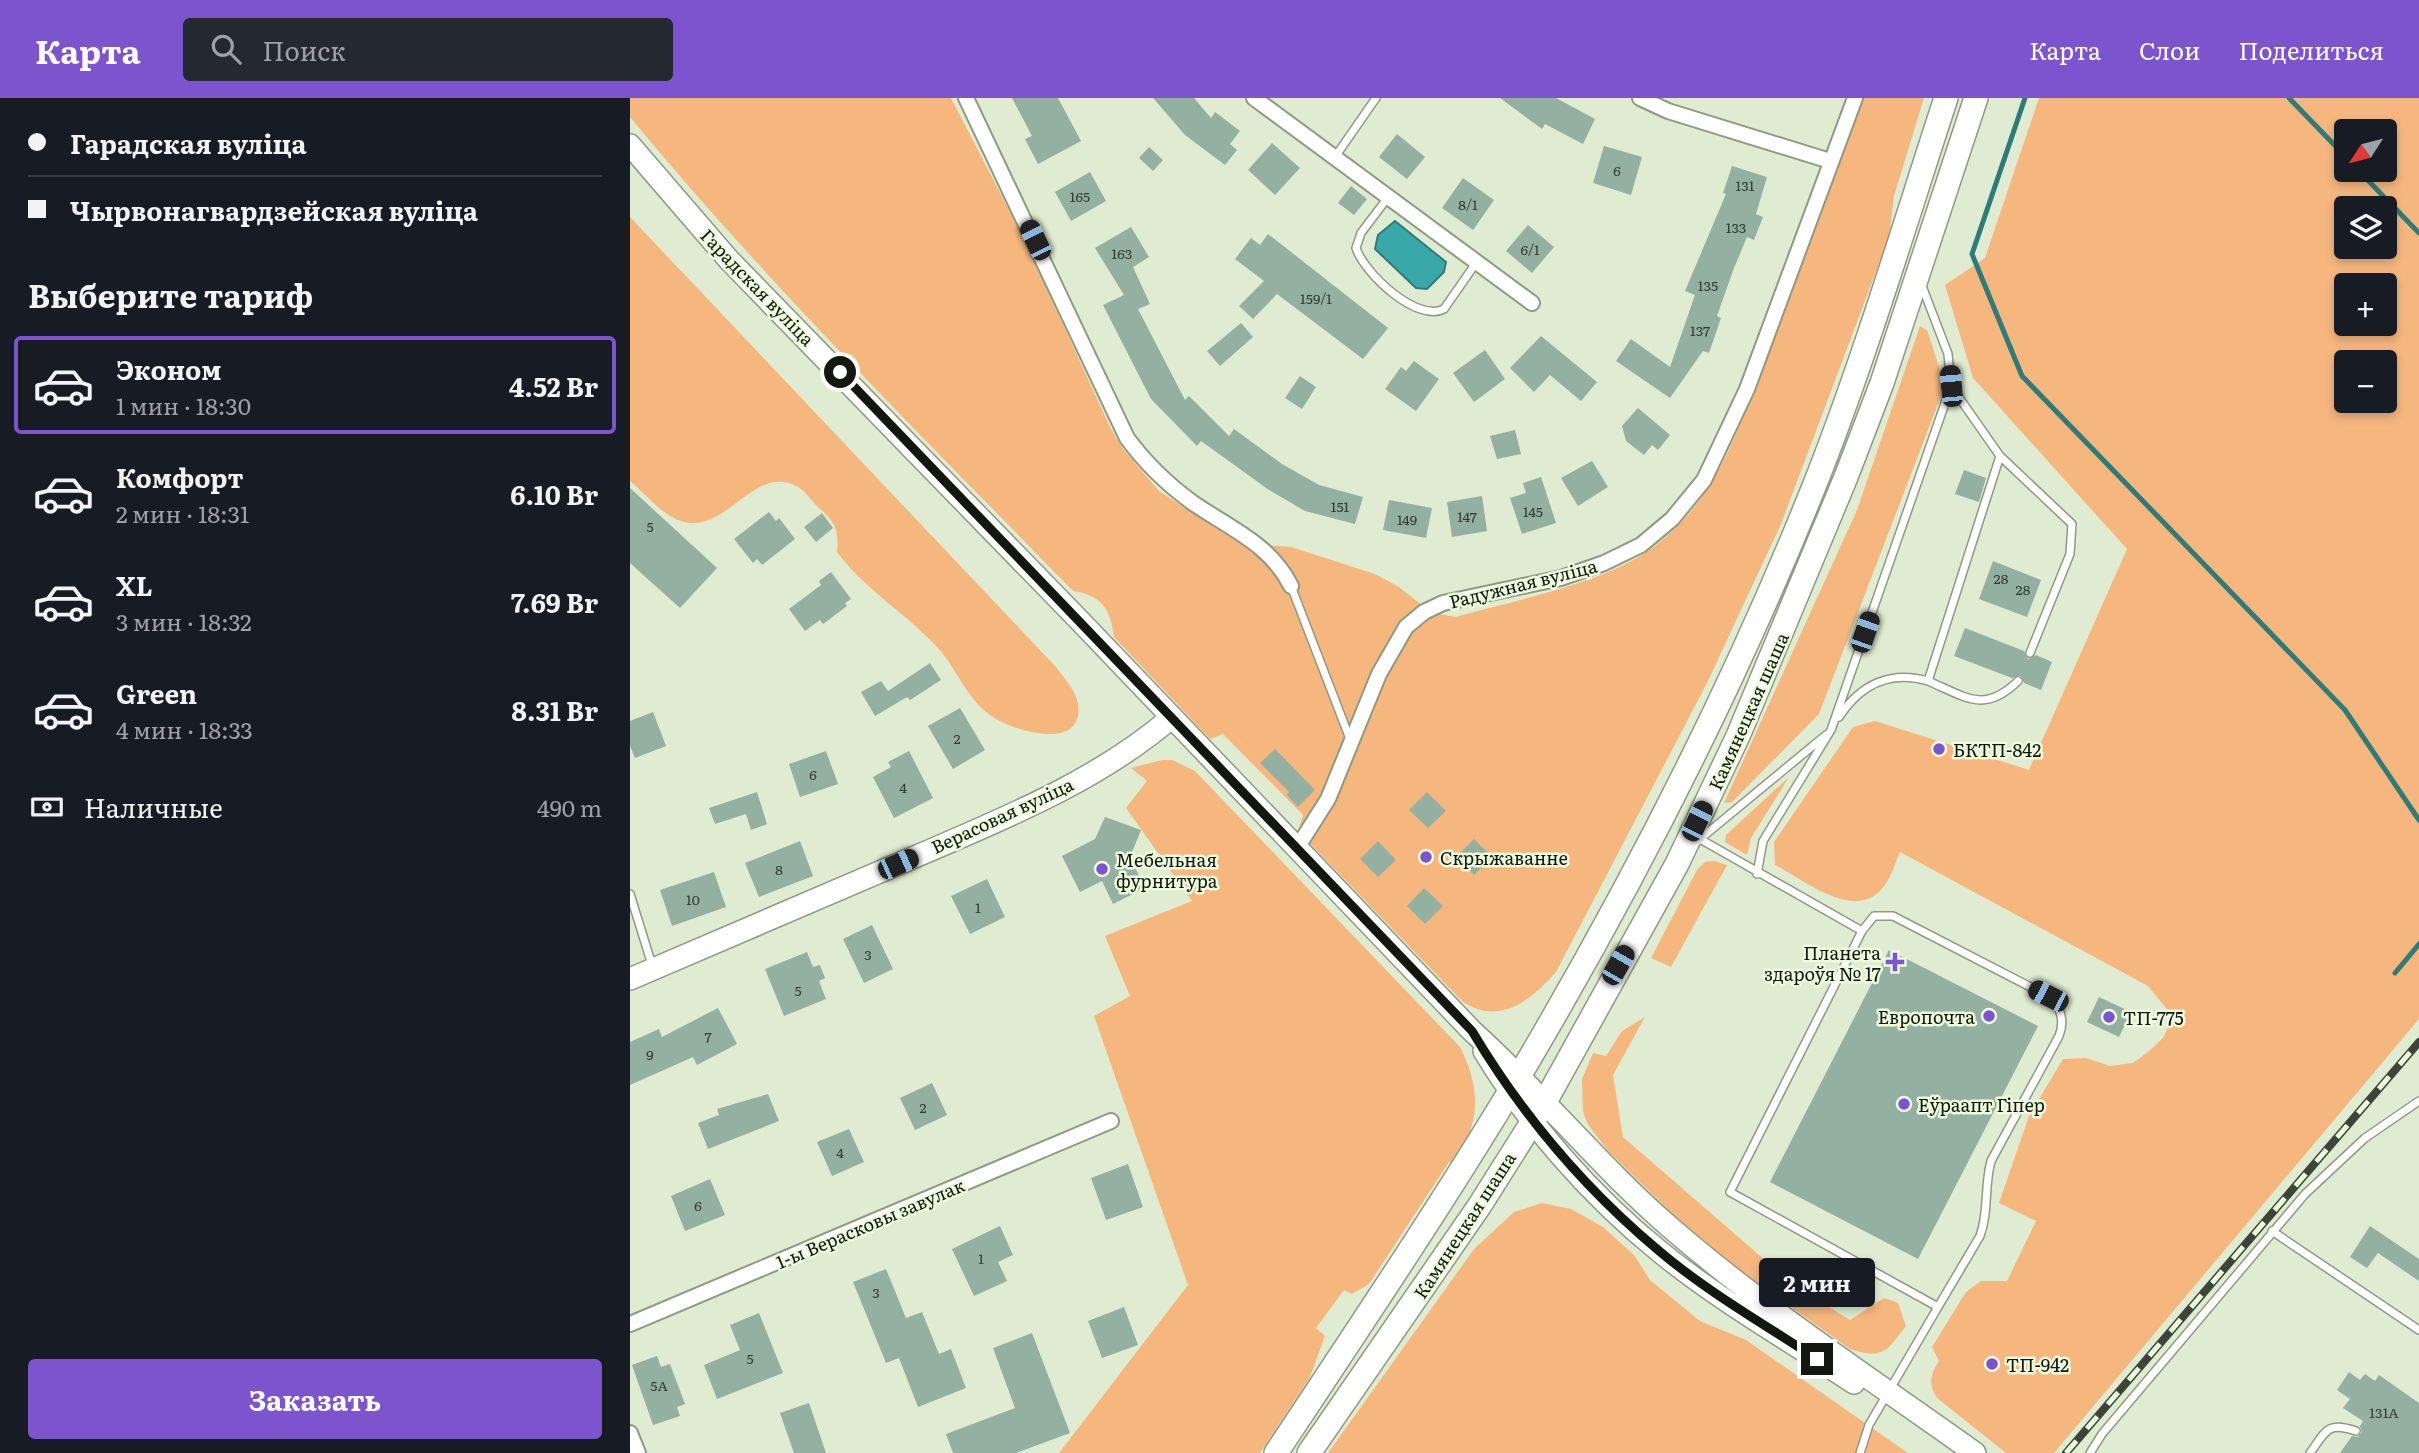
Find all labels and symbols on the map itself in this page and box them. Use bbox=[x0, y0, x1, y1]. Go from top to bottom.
north arrow bbox=[2334, 119, 2398, 182]
house number: 6 bbox=[1613, 160, 1621, 180]
house number: 131 bbox=[1736, 175, 1755, 195]
house number: 165 bbox=[1070, 186, 1090, 206]
house number: 8/1 bbox=[1458, 194, 1478, 214]
car bbox=[1017, 217, 1054, 263]
house number: 133 bbox=[1726, 217, 1746, 237]
street label: Гарадская вуліца bbox=[695, 222, 821, 352]
house number: 6/1 bbox=[1520, 239, 1540, 259]
house number: 163 bbox=[1112, 243, 1132, 263]
house number: 135 bbox=[1698, 275, 1718, 295]
house number: 159/1 bbox=[1300, 288, 1332, 308]
house number: 137 bbox=[1690, 320, 1710, 340]
route start bbox=[824, 356, 856, 388]
car bbox=[1939, 364, 1964, 408]
house number: 151 bbox=[1331, 496, 1350, 516]
house number: 145 bbox=[1523, 501, 1543, 521]
house number: 147 bbox=[1457, 506, 1477, 526]
house number: 149 bbox=[1397, 509, 1417, 529]
house number: 5 bbox=[646, 516, 654, 536]
street label: Радужная вуліца bbox=[1446, 551, 1600, 614]
house number: 28 bbox=[1994, 568, 2009, 588]
house number: 28 bbox=[2016, 579, 2031, 599]
car bbox=[1849, 609, 1882, 655]
street label: Камянецкая шаша bbox=[1701, 627, 1795, 794]
house number: 2 bbox=[953, 728, 961, 748]
place label: БКТП-842 bbox=[1953, 736, 2041, 763]
marker: БКТП-842 bbox=[1931, 741, 1947, 757]
house number: 6 bbox=[809, 764, 817, 784]
street label: Верасовая вуліца bbox=[926, 770, 1078, 860]
house number: 4 bbox=[899, 777, 907, 797]
car bbox=[1679, 798, 1716, 844]
place label: Скрыжаванне bbox=[1440, 844, 1568, 871]
car bbox=[875, 846, 922, 882]
place label: Мебельная фурнитура bbox=[1116, 846, 1218, 894]
marker: Скрыжаванне bbox=[1418, 849, 1434, 865]
house number: 8 bbox=[775, 859, 783, 879]
marker: Мебельная фурнитура bbox=[1094, 861, 1110, 877]
house number: 10 bbox=[686, 889, 700, 909]
house number: 1 bbox=[975, 897, 981, 917]
place label: Планета здароўя № 17 bbox=[1764, 939, 1881, 987]
car bbox=[1599, 942, 1638, 988]
house number: 3 bbox=[864, 944, 872, 964]
marker: Планета здароўя № 17 bbox=[1887, 954, 1903, 970]
car bbox=[2025, 977, 2072, 1015]
house number: 5 bbox=[794, 980, 802, 1000]
place label: Европочта bbox=[1878, 1003, 1975, 1030]
place label: ТП-775 bbox=[2123, 1004, 2184, 1031]
marker: Европочта bbox=[1981, 1008, 1997, 1024]
marker: ТП-775 bbox=[2101, 1009, 2117, 1025]
house number: 7 bbox=[704, 1026, 712, 1046]
house number: 9 bbox=[646, 1044, 654, 1064]
place label: Еўраапт Гіпер bbox=[1918, 1091, 2045, 1118]
marker: Еўраапт Гіпер bbox=[1896, 1096, 1912, 1112]
house number: 2 bbox=[919, 1097, 927, 1117]
house number: 4 bbox=[836, 1142, 844, 1162]
street label: Камянецкая шаша bbox=[1406, 1146, 1522, 1304]
street label: 1-ы Верасковы завулак bbox=[772, 1171, 969, 1275]
house number: 6 bbox=[694, 1195, 702, 1215]
house number: 1 bbox=[978, 1248, 984, 1268]
callout: 2 мин bbox=[1759, 1258, 1875, 1306]
house number: 3 bbox=[872, 1282, 880, 1302]
route end bbox=[1801, 1343, 1833, 1375]
house number: 5 bbox=[746, 1348, 754, 1368]
place label: ТП-942 bbox=[2006, 1351, 2069, 1378]
marker: ТП-942 bbox=[1984, 1356, 2000, 1372]
house number: 5А bbox=[650, 1375, 668, 1395]
house number: 131А bbox=[2369, 1402, 2399, 1422]

